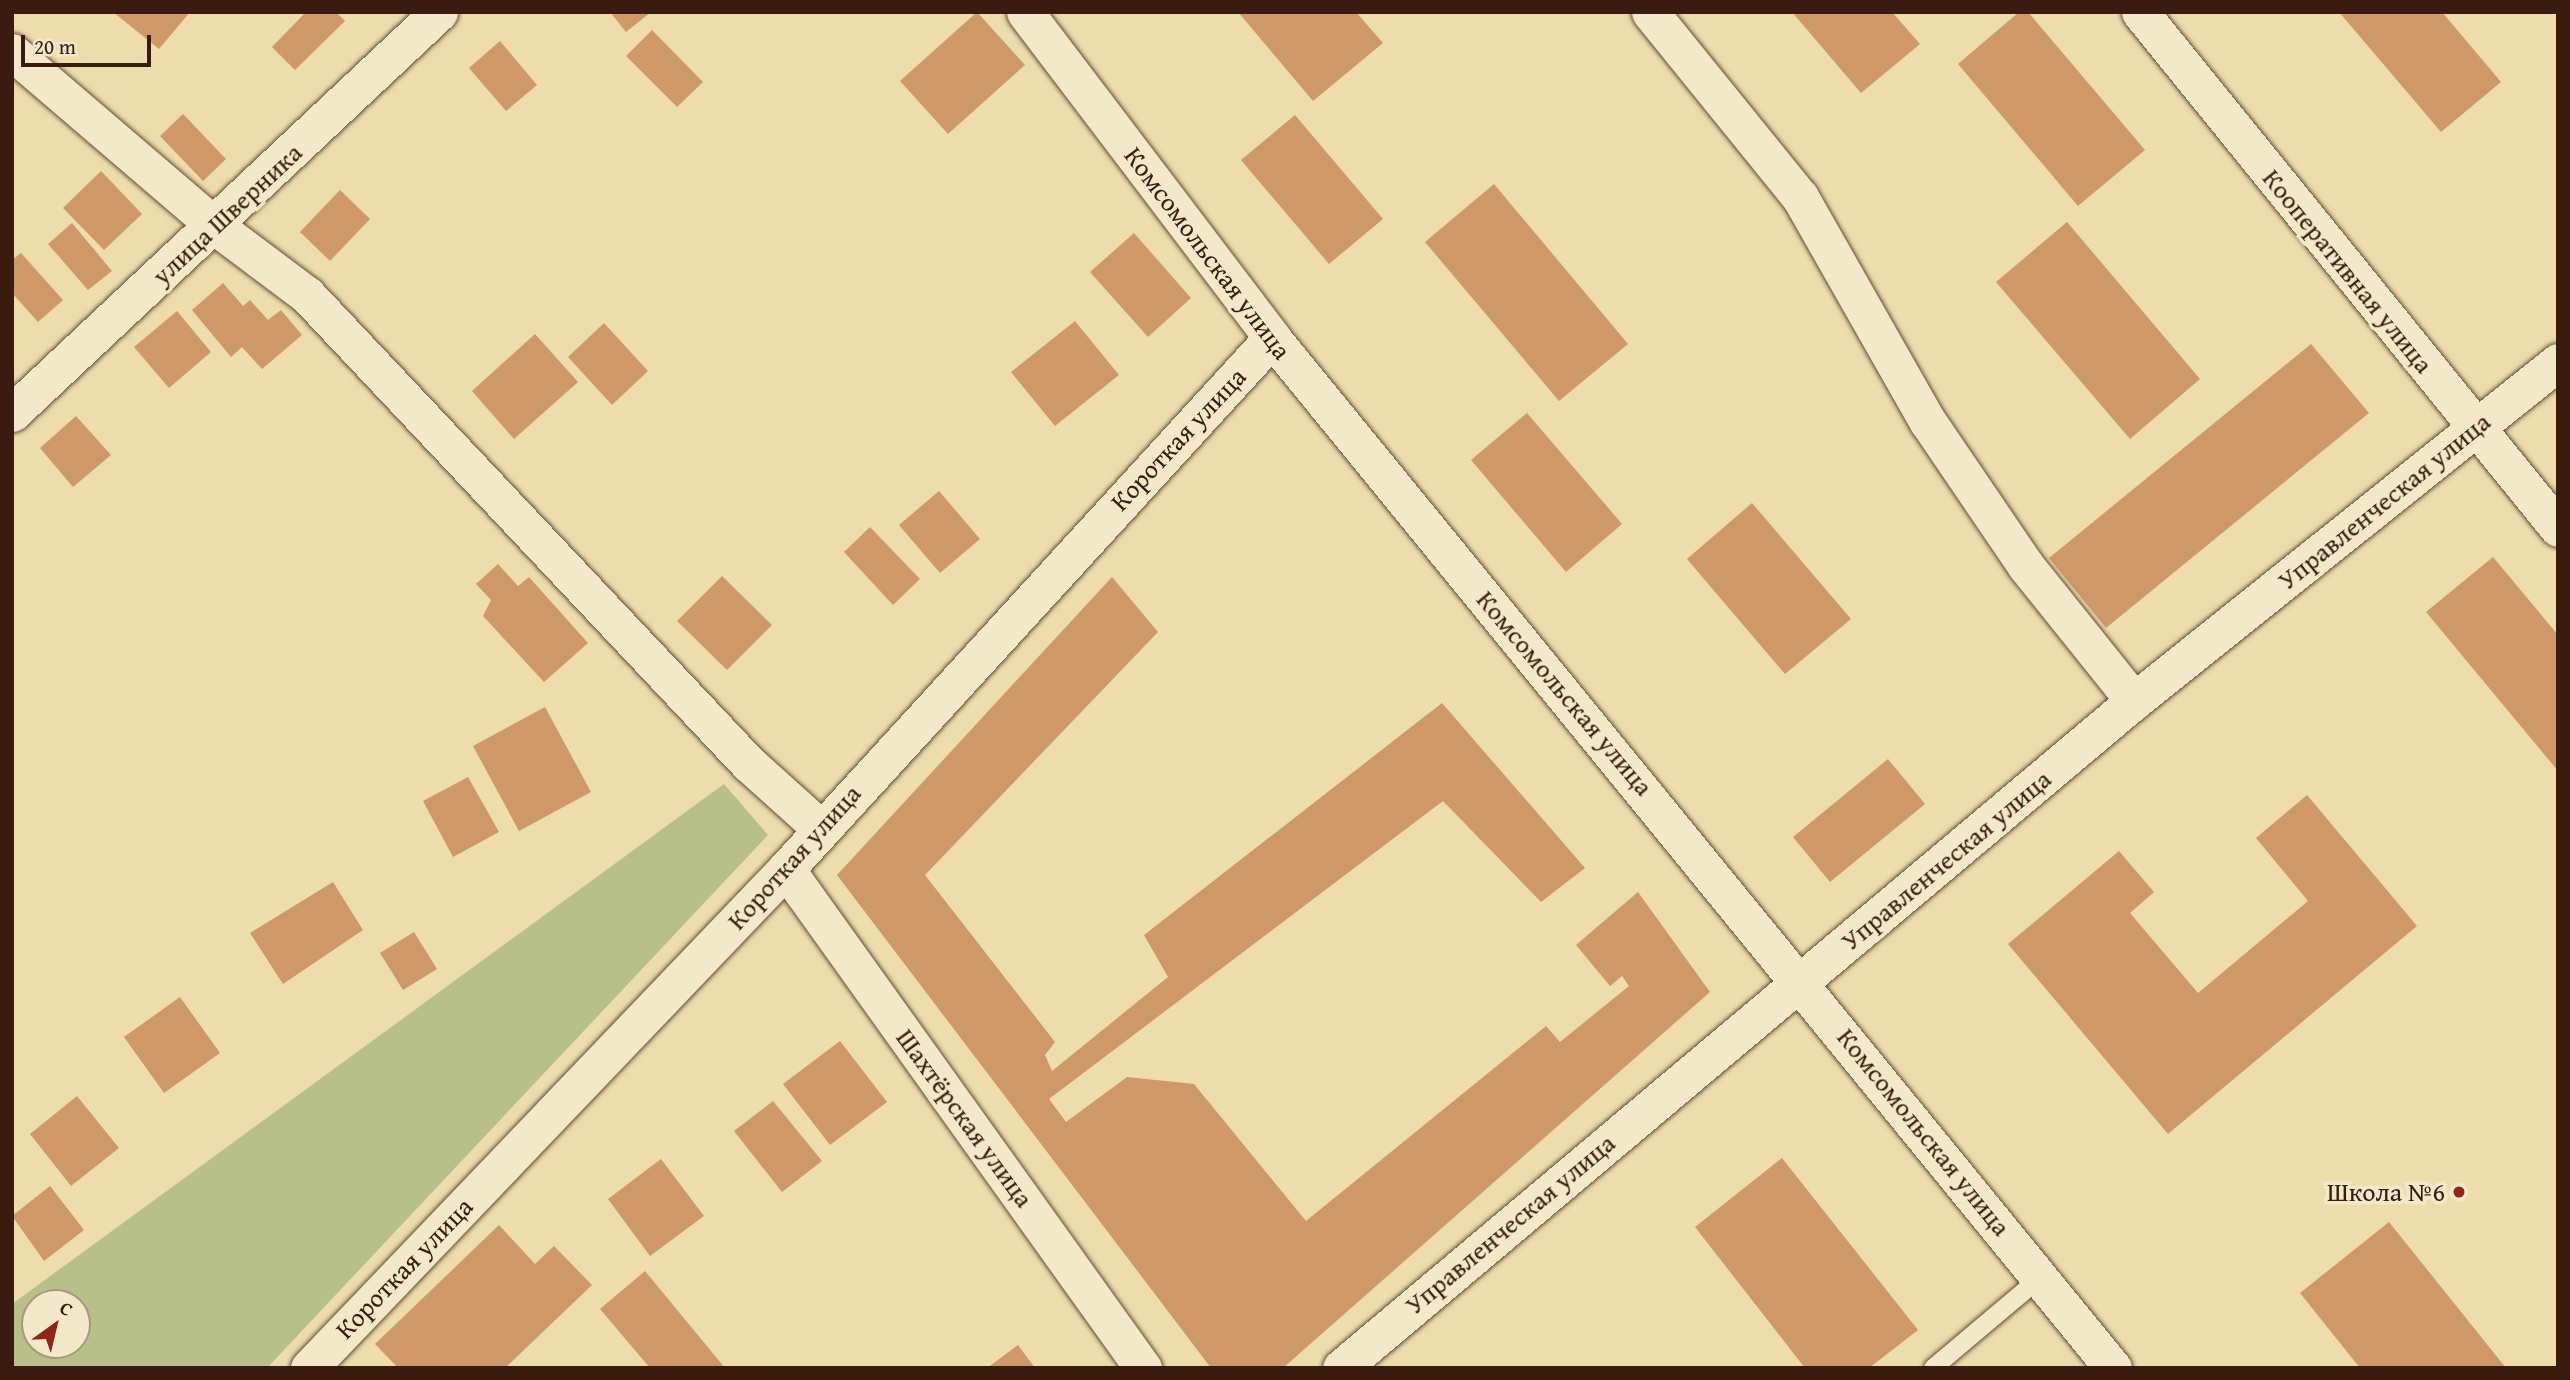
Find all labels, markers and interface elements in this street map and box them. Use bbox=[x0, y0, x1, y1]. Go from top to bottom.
scale bar bbox=[24, 21, 154, 65]
text: 20 m bbox=[34, 31, 76, 62]
street label: улица Шверника bbox=[146, 137, 308, 291]
street label: Комсомольская улица bbox=[1118, 141, 1298, 365]
street label: Кооперативная улица bbox=[2256, 163, 2440, 379]
street label: Короткая улица bbox=[1104, 361, 1252, 517]
street label: Управленческая улица bbox=[2272, 406, 2496, 596]
street label: Комсомольская улица bbox=[1470, 584, 1660, 802]
street label: Управленческая улица bbox=[1835, 763, 2057, 957]
street label: Короткая улица bbox=[721, 778, 867, 936]
street label: Комсомольская улица bbox=[1831, 1022, 2017, 1242]
street label: Шахтёрская улица bbox=[890, 1023, 1040, 1213]
street label: Управленческая улица bbox=[1399, 1127, 1621, 1321]
place label: Школа №6 bbox=[2327, 1176, 2445, 1208]
marker: Школа №6 bbox=[2451, 1184, 2467, 1200]
street label: Короткая улица bbox=[329, 1191, 479, 1345]
north arrow bbox=[21, 1289, 91, 1359]
text: С bbox=[54, 1294, 79, 1323]

